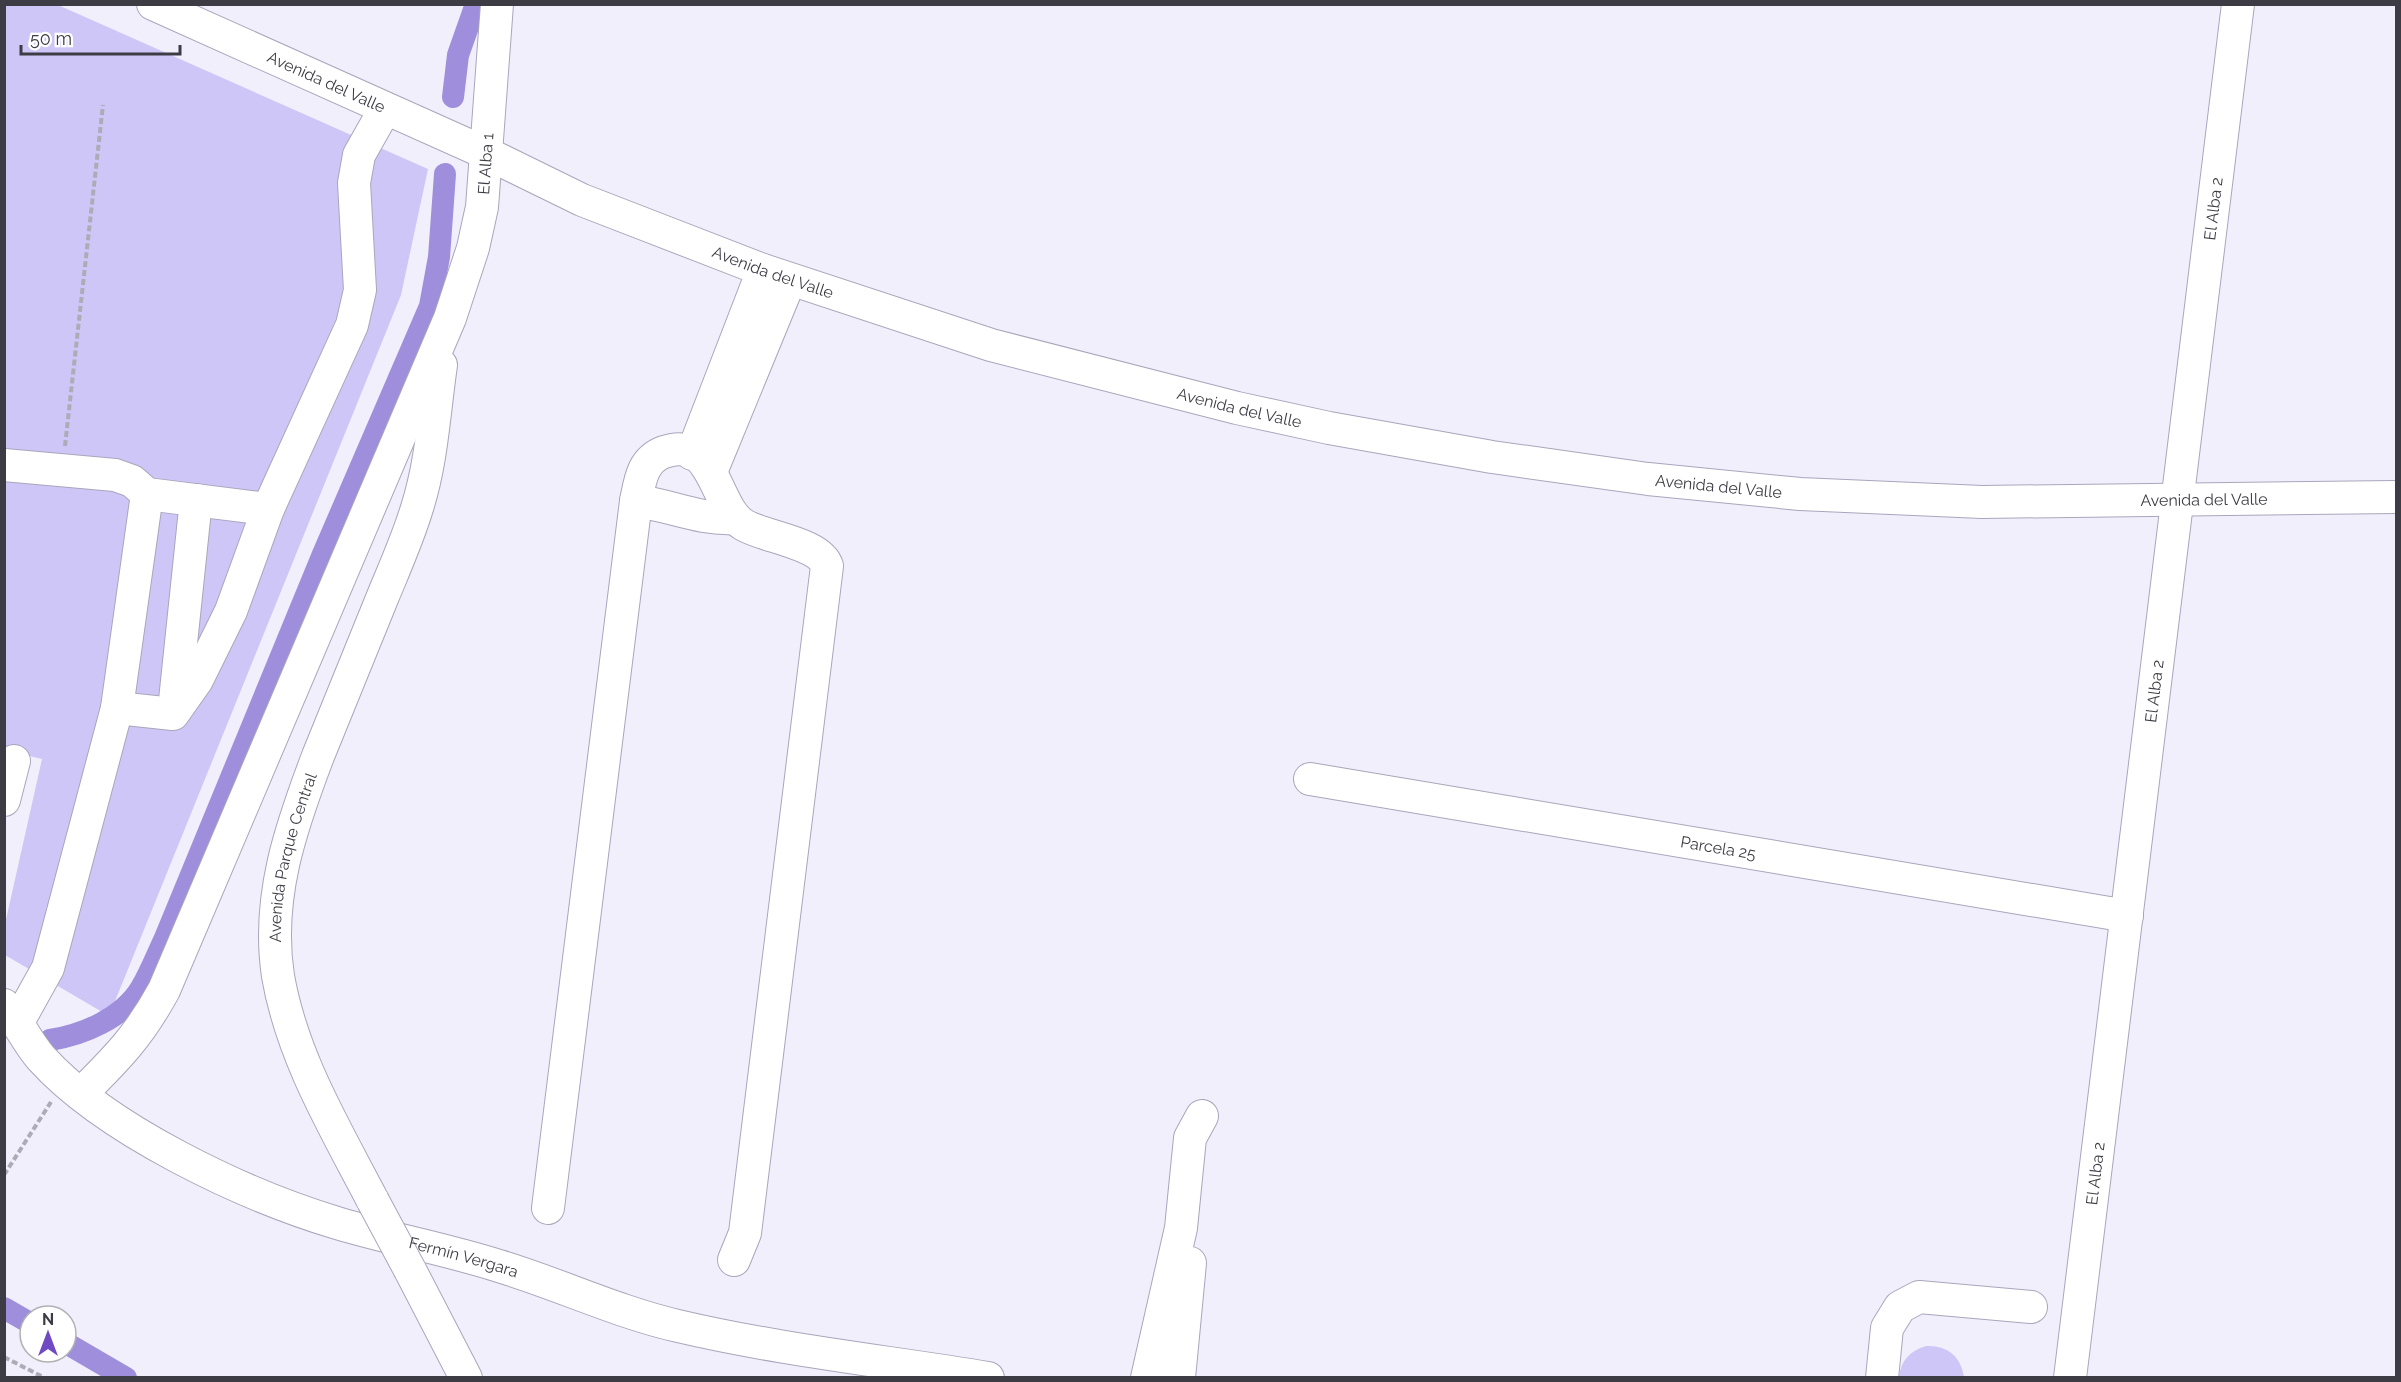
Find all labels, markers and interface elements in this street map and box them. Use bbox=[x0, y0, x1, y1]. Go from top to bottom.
scale bar bbox=[21, 18, 180, 56]
text: 50 m bbox=[30, 28, 72, 49]
street label: Avenida del Valle bbox=[264, 47, 388, 116]
street label: El Alba 1 bbox=[473, 132, 497, 195]
street label: El Alba 2 bbox=[2200, 176, 2226, 241]
street label: Avenida del Valle bbox=[710, 242, 836, 302]
street label: Avenida del Valle bbox=[1175, 384, 1303, 431]
street label: Avenida del Valle bbox=[1654, 470, 1783, 502]
street label: Avenida del Valle bbox=[2140, 489, 2268, 510]
street label: El Alba 2 bbox=[2141, 658, 2167, 724]
street label: Avenida Parque Central bbox=[265, 769, 321, 943]
street label: Parcela 25 bbox=[1679, 832, 1758, 863]
street label: El Alba 2 bbox=[2082, 1141, 2108, 1206]
street label: Fermín Vergara bbox=[407, 1233, 521, 1281]
north arrow bbox=[18, 1304, 78, 1364]
text: N bbox=[42, 1310, 54, 1329]

